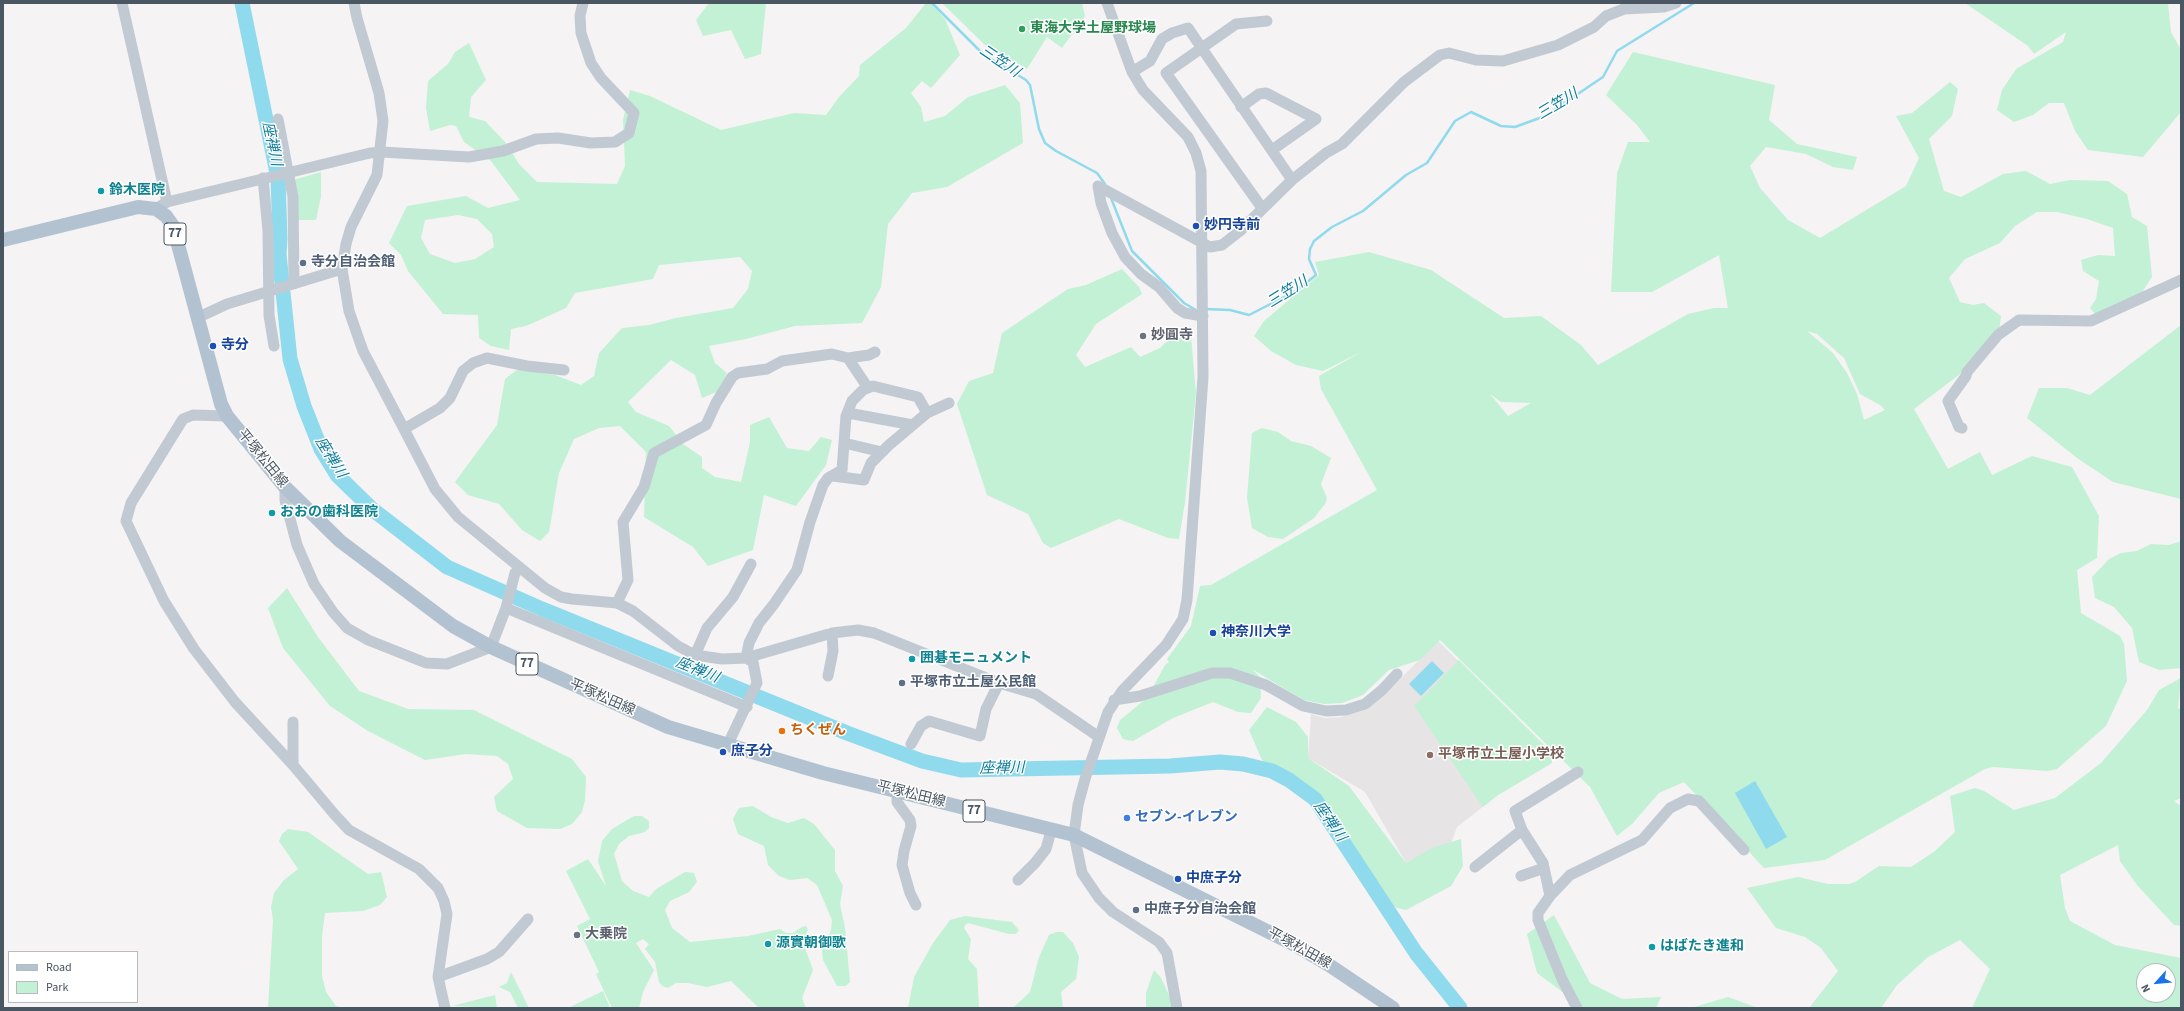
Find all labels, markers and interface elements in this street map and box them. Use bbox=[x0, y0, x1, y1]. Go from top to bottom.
place label: 東海大学土屋野球場 bbox=[1030, 21, 1156, 37]
marker: 東海大学土屋野球場 bbox=[1017, 24, 1027, 34]
water label: 三笠川 bbox=[975, 42, 1023, 82]
water label: 三笠川 bbox=[1534, 86, 1582, 124]
water label: 座禅川 bbox=[258, 120, 284, 168]
place label: 鈴木医院 bbox=[109, 183, 165, 199]
marker: 鈴木医院 bbox=[96, 186, 106, 196]
place label: 妙円寺前 bbox=[1204, 218, 1260, 234]
marker: 妙円寺前 bbox=[1191, 221, 1201, 231]
road number: 77 bbox=[164, 223, 186, 245]
place label: 寺分自治会館 bbox=[311, 255, 395, 271]
marker: 寺分自治会館 bbox=[298, 258, 308, 268]
water label: 三笠川 bbox=[1264, 273, 1312, 313]
place label: 妙圓寺 bbox=[1151, 328, 1193, 344]
marker: 妙圓寺 bbox=[1138, 331, 1148, 341]
place label: 寺分 bbox=[221, 338, 249, 354]
marker: 寺分 bbox=[208, 341, 218, 351]
street label: 平塚松田線 bbox=[233, 427, 291, 491]
water label: 座禅川 bbox=[310, 434, 350, 482]
place label: おおの歯科医院 bbox=[280, 505, 378, 521]
marker: おおの歯科医院 bbox=[267, 508, 277, 518]
place label: 神奈川大学 bbox=[1221, 625, 1291, 641]
marker: 神奈川大学 bbox=[1208, 628, 1218, 638]
place label: 囲碁モニュメント bbox=[920, 651, 1032, 667]
road number: 77 bbox=[516, 653, 538, 675]
water label: 座禅川 bbox=[673, 654, 721, 688]
marker: 囲碁モニュメント bbox=[907, 654, 917, 664]
place label: 平塚市立土屋公民館 bbox=[910, 675, 1036, 691]
street label: 平塚松田線 bbox=[567, 676, 637, 720]
marker: 平塚市立土屋公民館 bbox=[897, 678, 907, 688]
place label: ちくぜん bbox=[790, 723, 846, 739]
marker: ちくぜん bbox=[777, 726, 787, 736]
place label: 庶子分 bbox=[731, 744, 773, 760]
marker: 庶子分 bbox=[718, 747, 728, 757]
place label: 平塚市立土屋小学校 bbox=[1438, 747, 1564, 763]
marker: 平塚市立土屋小学校 bbox=[1425, 750, 1435, 760]
water label: 座禅川 bbox=[979, 760, 1025, 778]
street label: 平塚松田線 bbox=[875, 778, 947, 812]
water label: 座禅川 bbox=[1309, 798, 1349, 846]
road number: 77 bbox=[963, 800, 985, 822]
place label: セブン-イレブン bbox=[1135, 810, 1238, 826]
marker: セブン-イレブン bbox=[1122, 813, 1132, 823]
place label: 中庶子分 bbox=[1186, 871, 1242, 887]
marker: 中庶子分 bbox=[1173, 874, 1183, 884]
place label: 中庶子分自治会館 bbox=[1144, 902, 1256, 918]
marker: 中庶子分自治会館 bbox=[1131, 905, 1141, 915]
street label: 平塚松田線 bbox=[1264, 925, 1334, 973]
place label: 大乗院 bbox=[585, 927, 627, 943]
marker: 大乗院 bbox=[572, 930, 582, 940]
place label: 源實朝御歌 bbox=[776, 936, 846, 952]
marker: 源實朝御歌 bbox=[763, 939, 773, 949]
place label: はばたき進和 bbox=[1660, 939, 1744, 955]
marker: はばたき進和 bbox=[1647, 942, 1657, 952]
legend bbox=[8, 951, 138, 1003]
text: Road bbox=[46, 959, 72, 976]
north arrow bbox=[2136, 963, 2176, 1003]
text: Park bbox=[46, 979, 68, 996]
text: N bbox=[2137, 982, 2154, 995]

